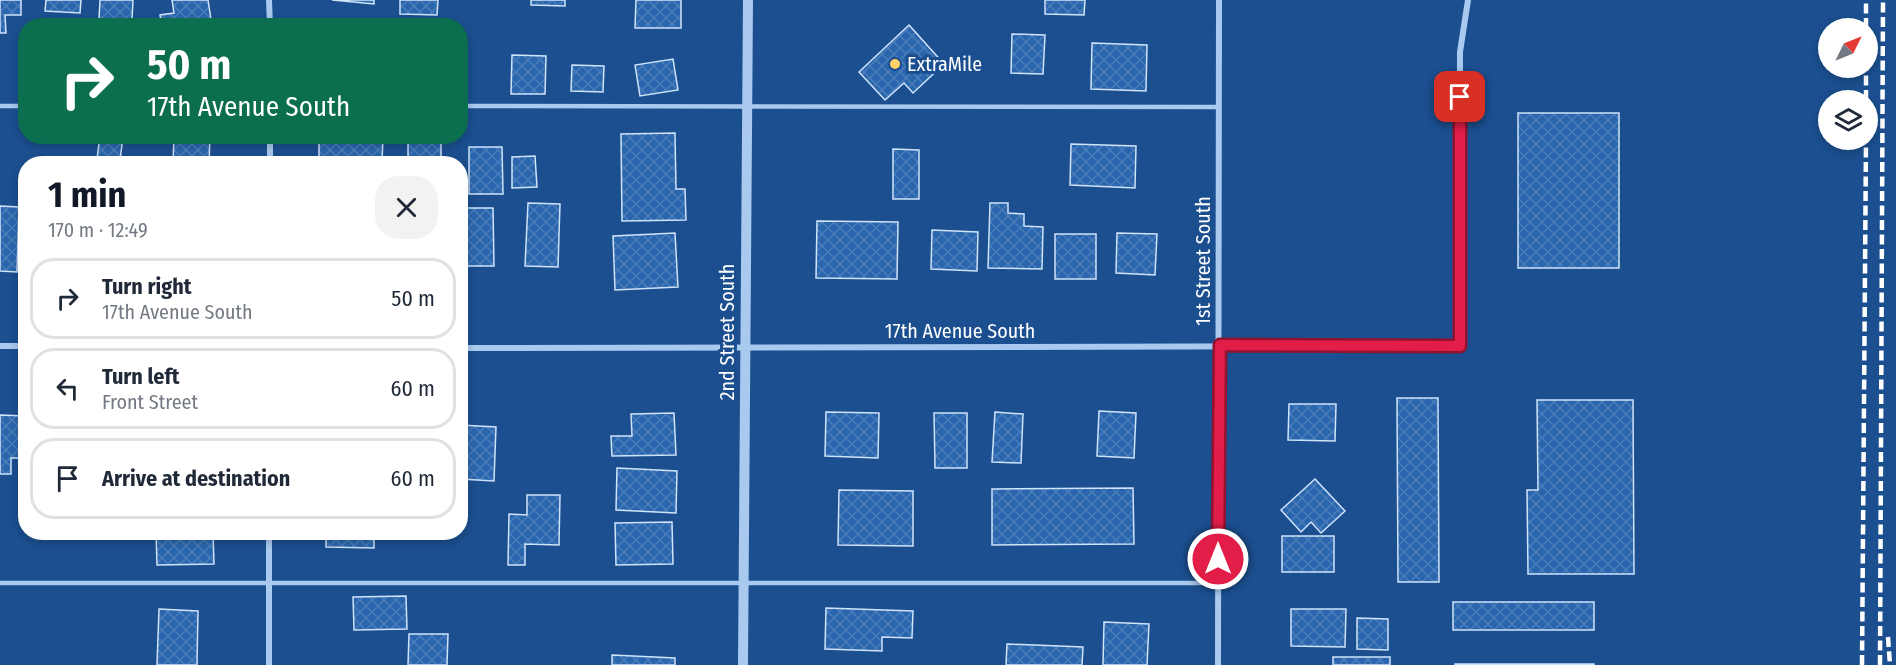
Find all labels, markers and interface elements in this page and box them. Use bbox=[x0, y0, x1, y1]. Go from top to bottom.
north arrow bbox=[1818, 18, 1878, 78]
map controls bbox=[1818, 18, 1878, 150]
text: 50 m bbox=[147, 40, 231, 90]
icon: right bbox=[48, 42, 126, 120]
place label: ExtraMile bbox=[907, 52, 982, 76]
marker: ExtraMile bbox=[888, 57, 902, 71]
pin bbox=[1434, 71, 1485, 122]
icon: arrive bbox=[1443, 80, 1476, 113]
button: layers bbox=[1818, 90, 1878, 150]
text: 17th Avenue South bbox=[147, 91, 350, 123]
text: 1 min bbox=[48, 173, 126, 217]
button: close bbox=[375, 176, 438, 239]
street label: 1st Street South bbox=[1191, 196, 1215, 326]
text: 170 m · 12:49 bbox=[48, 218, 148, 242]
street label: 2nd Street South bbox=[715, 264, 739, 400]
text: Turn right bbox=[102, 273, 191, 300]
icon: right bbox=[51, 282, 84, 315]
text: 50 m bbox=[391, 285, 435, 312]
text: 17th Avenue South bbox=[102, 300, 252, 324]
street label: 17th Avenue South bbox=[885, 319, 1035, 343]
text: Turn left bbox=[102, 363, 180, 390]
icon: left bbox=[51, 372, 84, 405]
text: 60 m bbox=[391, 375, 435, 402]
text: Front Street bbox=[102, 390, 198, 414]
icon: arrive bbox=[51, 462, 84, 495]
text: Arrive at destination bbox=[102, 465, 290, 492]
text: 60 m bbox=[391, 465, 435, 492]
position arrow bbox=[1186, 527, 1250, 591]

